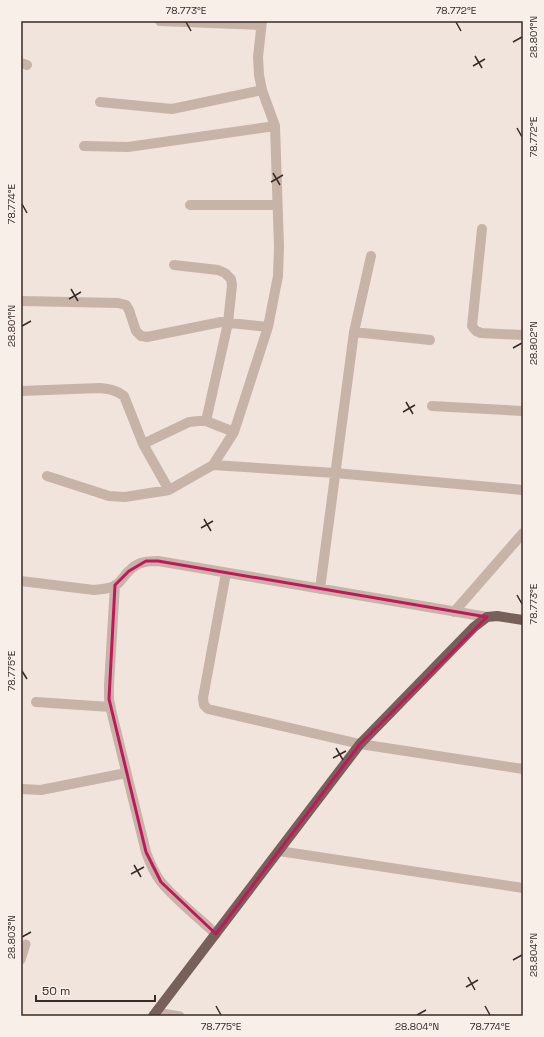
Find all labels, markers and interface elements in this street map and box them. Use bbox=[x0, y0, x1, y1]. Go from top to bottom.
text: 78.773°E bbox=[166, 4, 207, 17]
text: 78.772°E bbox=[436, 4, 477, 17]
text: 28.801°N bbox=[527, 16, 540, 58]
text: 78.772°E bbox=[527, 116, 540, 157]
text: 78.774°E bbox=[5, 183, 18, 224]
text: 28.801°N bbox=[5, 305, 18, 347]
text: 28.802°N bbox=[527, 321, 540, 365]
text: 78.773°E bbox=[527, 583, 540, 624]
text: 78.775°E bbox=[5, 650, 18, 691]
text: 28.803°N bbox=[5, 915, 18, 959]
text: 28.804°N bbox=[527, 933, 540, 977]
scale bar bbox=[36, 977, 155, 1003]
text: 50 m bbox=[42, 983, 70, 999]
text: 78.775°E bbox=[201, 1020, 242, 1033]
text: 28.804°N bbox=[395, 1020, 439, 1033]
text: 78.774°E bbox=[470, 1020, 511, 1033]

